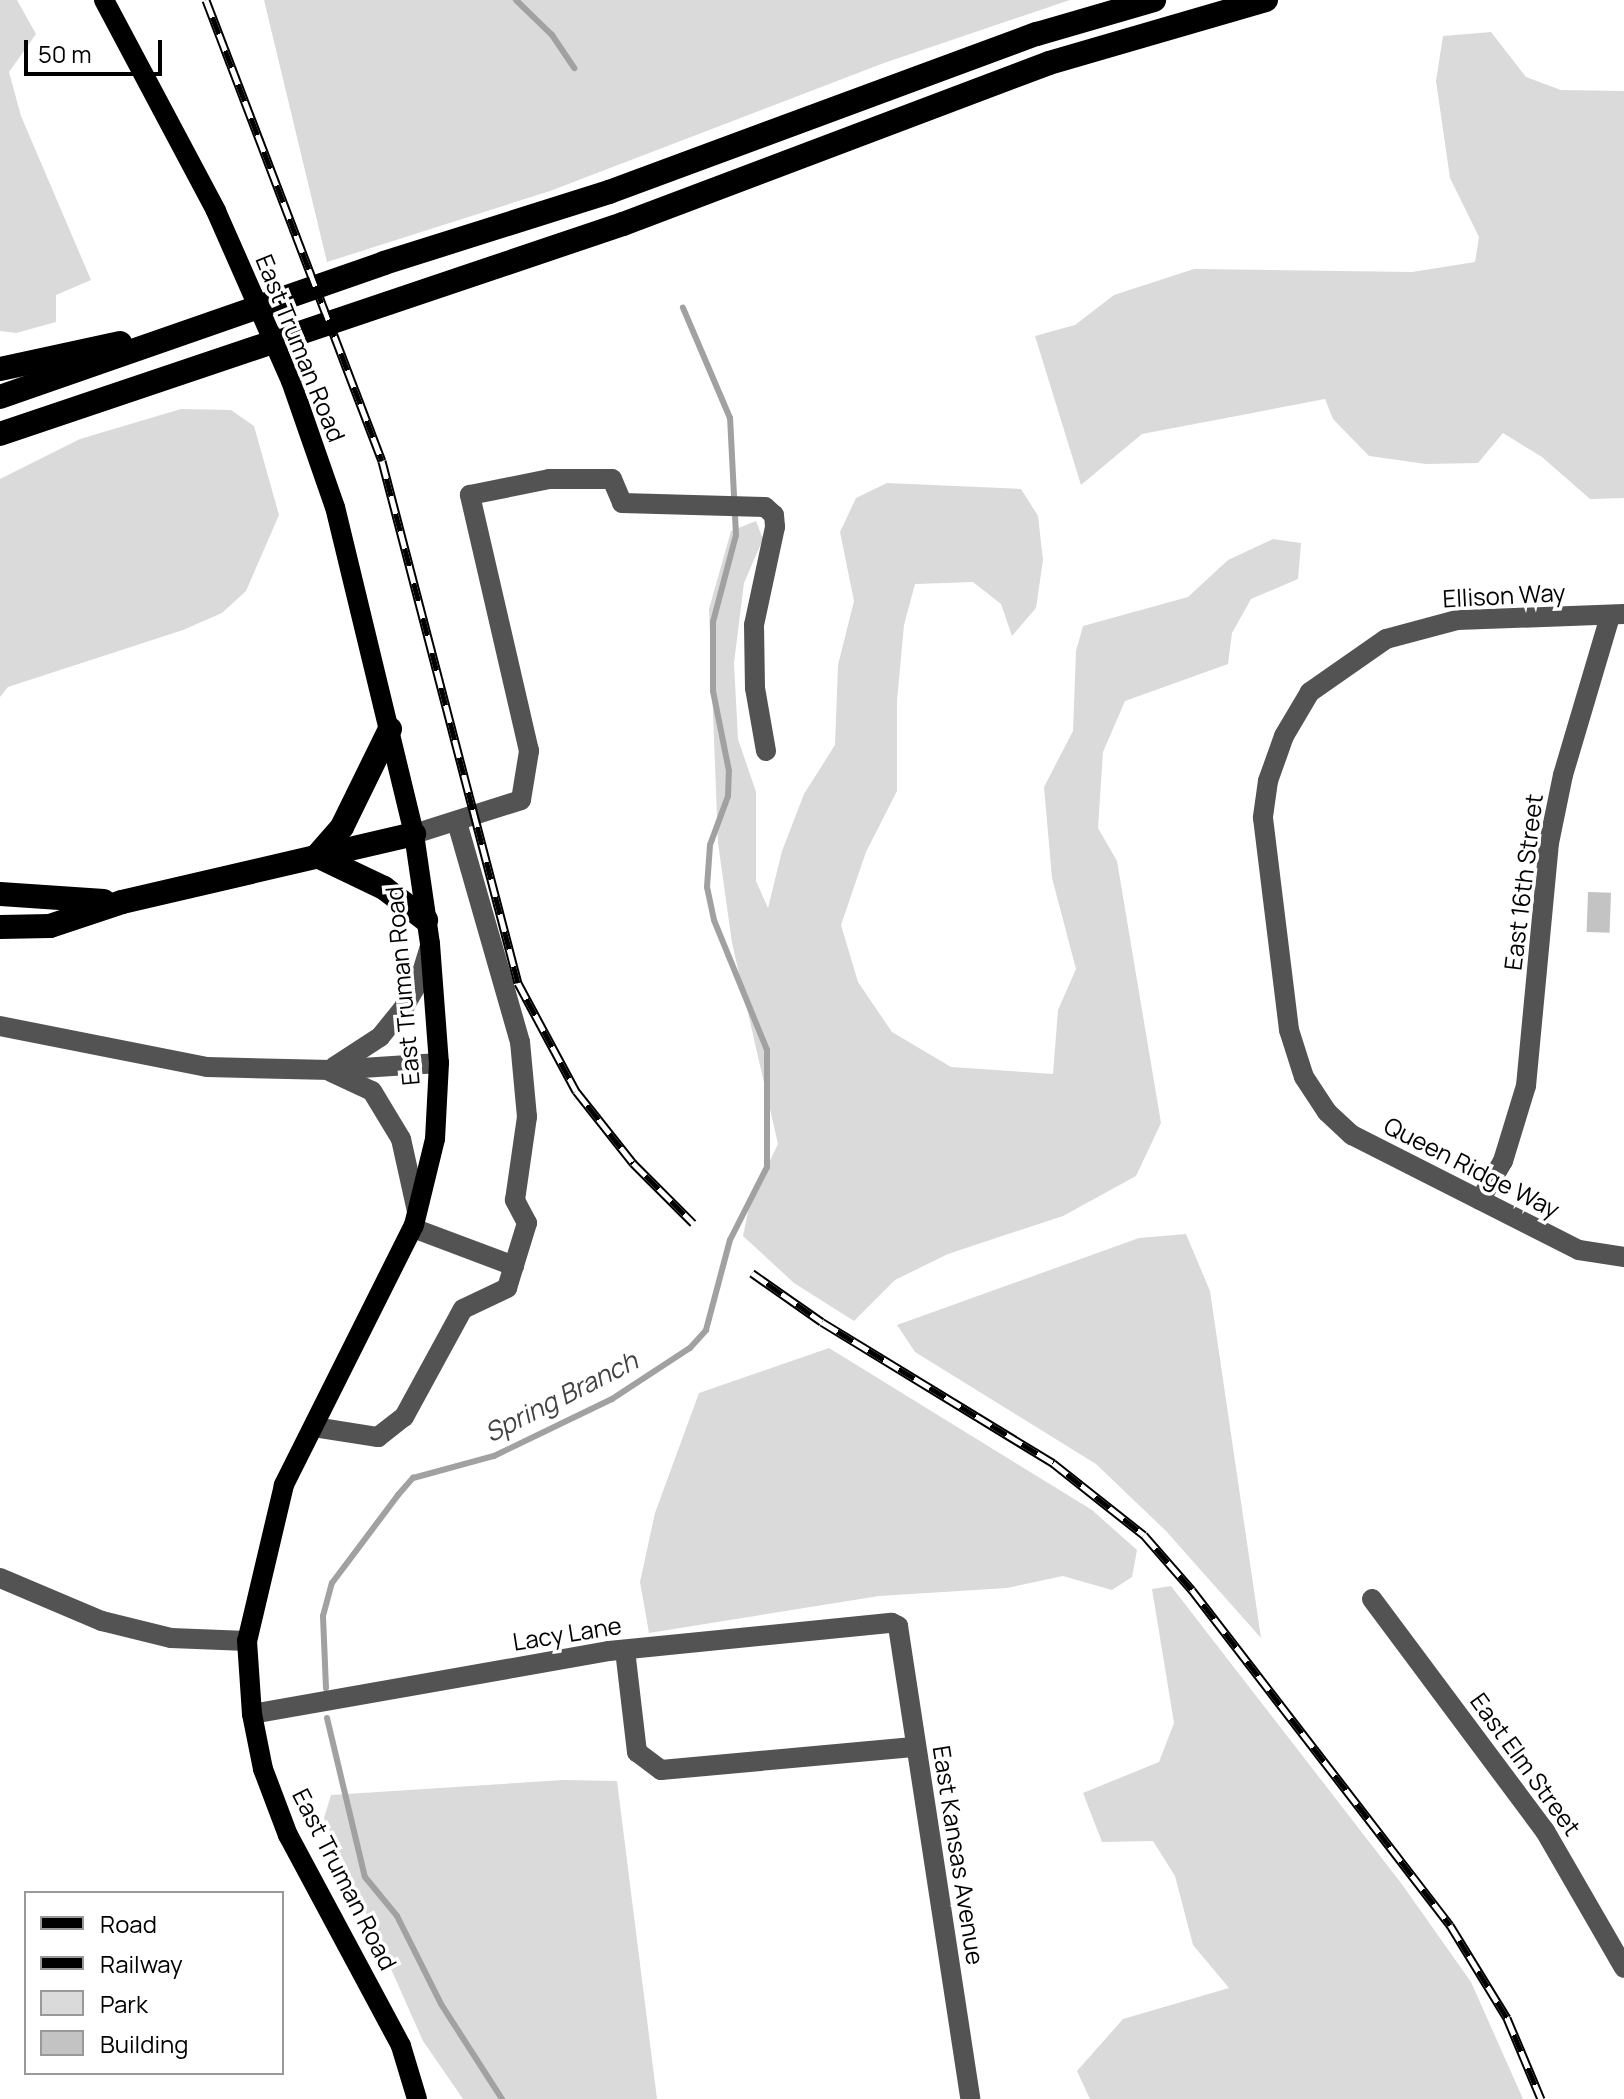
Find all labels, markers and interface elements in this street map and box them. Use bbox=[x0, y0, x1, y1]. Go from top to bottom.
scale bar bbox=[28, 24, 166, 74]
text: 50 m bbox=[38, 37, 92, 70]
street label: East Truman Road bbox=[250, 250, 352, 446]
street label: Ellison Way bbox=[1442, 577, 1566, 613]
street label: East 16th Street bbox=[1498, 792, 1548, 972]
street label: East Truman Road bbox=[379, 885, 425, 1087]
street label: Queen Ridge Way bbox=[1379, 1110, 1565, 1224]
water label: Spring Branch bbox=[479, 1345, 643, 1449]
street label: Lacy Lane bbox=[511, 1610, 623, 1656]
street label: East Elm Street bbox=[1465, 1687, 1587, 1841]
street label: East Kansas Avenue bbox=[927, 1743, 991, 1967]
street label: East Truman Road bbox=[287, 1784, 403, 1974]
legend bbox=[24, 1891, 284, 2075]
text: Road bbox=[100, 1907, 157, 1940]
text: Railway bbox=[100, 1947, 183, 1980]
text: Park bbox=[100, 1987, 148, 2020]
text: Building bbox=[100, 2027, 188, 2060]

